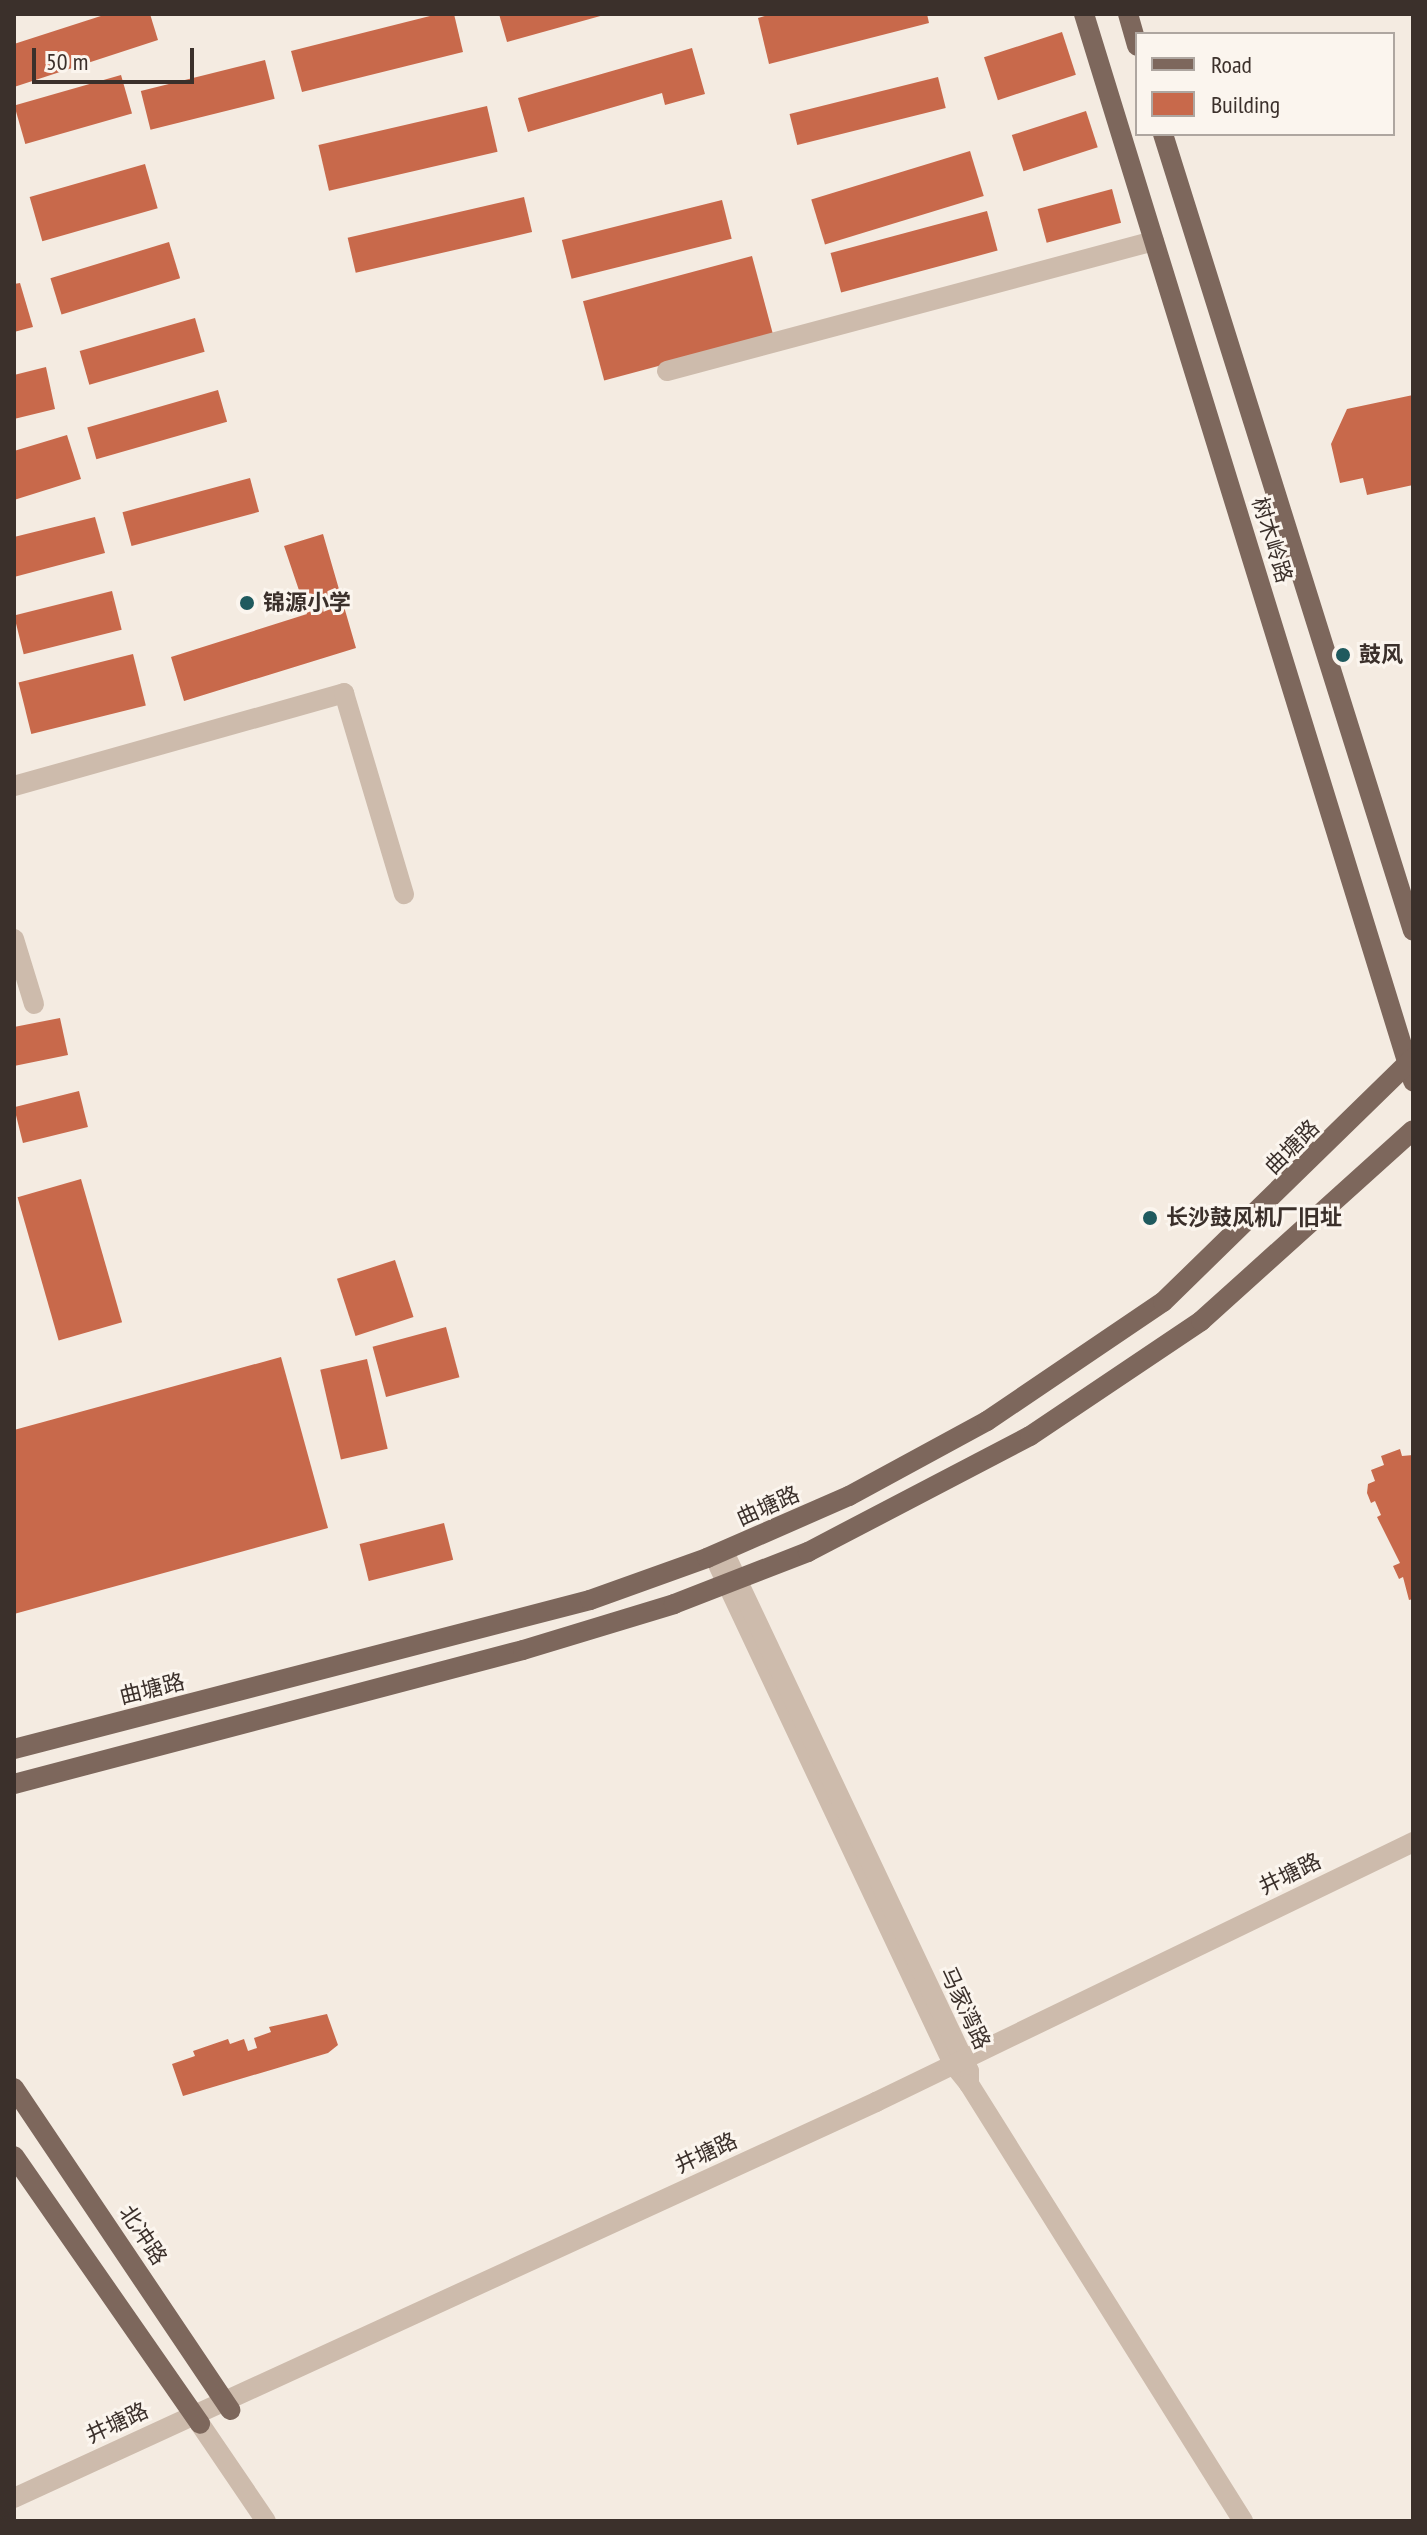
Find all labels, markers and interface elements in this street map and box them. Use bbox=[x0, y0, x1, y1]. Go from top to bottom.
scale bar bbox=[36, 32, 198, 82]
legend bbox=[1135, 32, 1395, 136]
text: 50 m bbox=[46, 46, 88, 77]
text: Road bbox=[1211, 49, 1252, 80]
text: Building bbox=[1211, 89, 1280, 120]
street label: 树木岭路 bbox=[1247, 494, 1297, 586]
place label: 锦源小学 bbox=[263, 590, 351, 616]
marker: 锦源小学 bbox=[238, 594, 256, 612]
place label: 鼓风 bbox=[1359, 642, 1403, 668]
marker: 鼓风 bbox=[1334, 646, 1352, 664]
street label: 曲塘路 bbox=[1259, 1114, 1325, 1180]
place label: 长沙鼓风机厂旧址 bbox=[1166, 1205, 1342, 1231]
marker: 长沙鼓风机厂旧址 bbox=[1141, 1209, 1159, 1227]
street label: 曲塘路 bbox=[732, 1481, 804, 1531]
street label: 曲塘路 bbox=[117, 1668, 187, 1710]
street label: 井塘路 bbox=[1255, 1848, 1325, 1900]
street label: 马家湾路 bbox=[934, 1963, 996, 2053]
street label: 井塘路 bbox=[671, 2127, 741, 2179]
street label: 北冲路 bbox=[114, 2200, 172, 2270]
street label: 井塘路 bbox=[82, 2397, 152, 2449]

